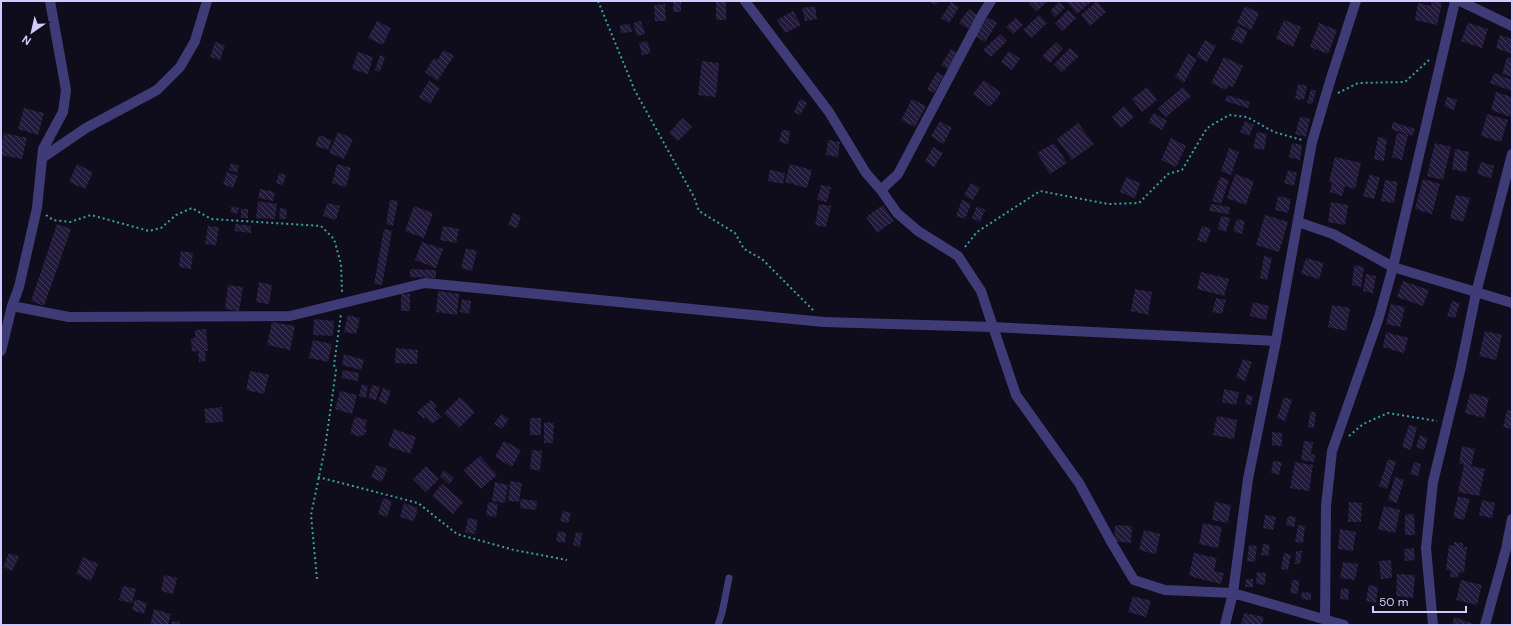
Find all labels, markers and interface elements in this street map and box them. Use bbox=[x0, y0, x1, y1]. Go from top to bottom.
north arrow bbox=[12, 12, 52, 52]
text: N bbox=[19, 32, 34, 48]
scale bar bbox=[1373, 588, 1466, 614]
text: 50 m bbox=[1379, 594, 1408, 610]

